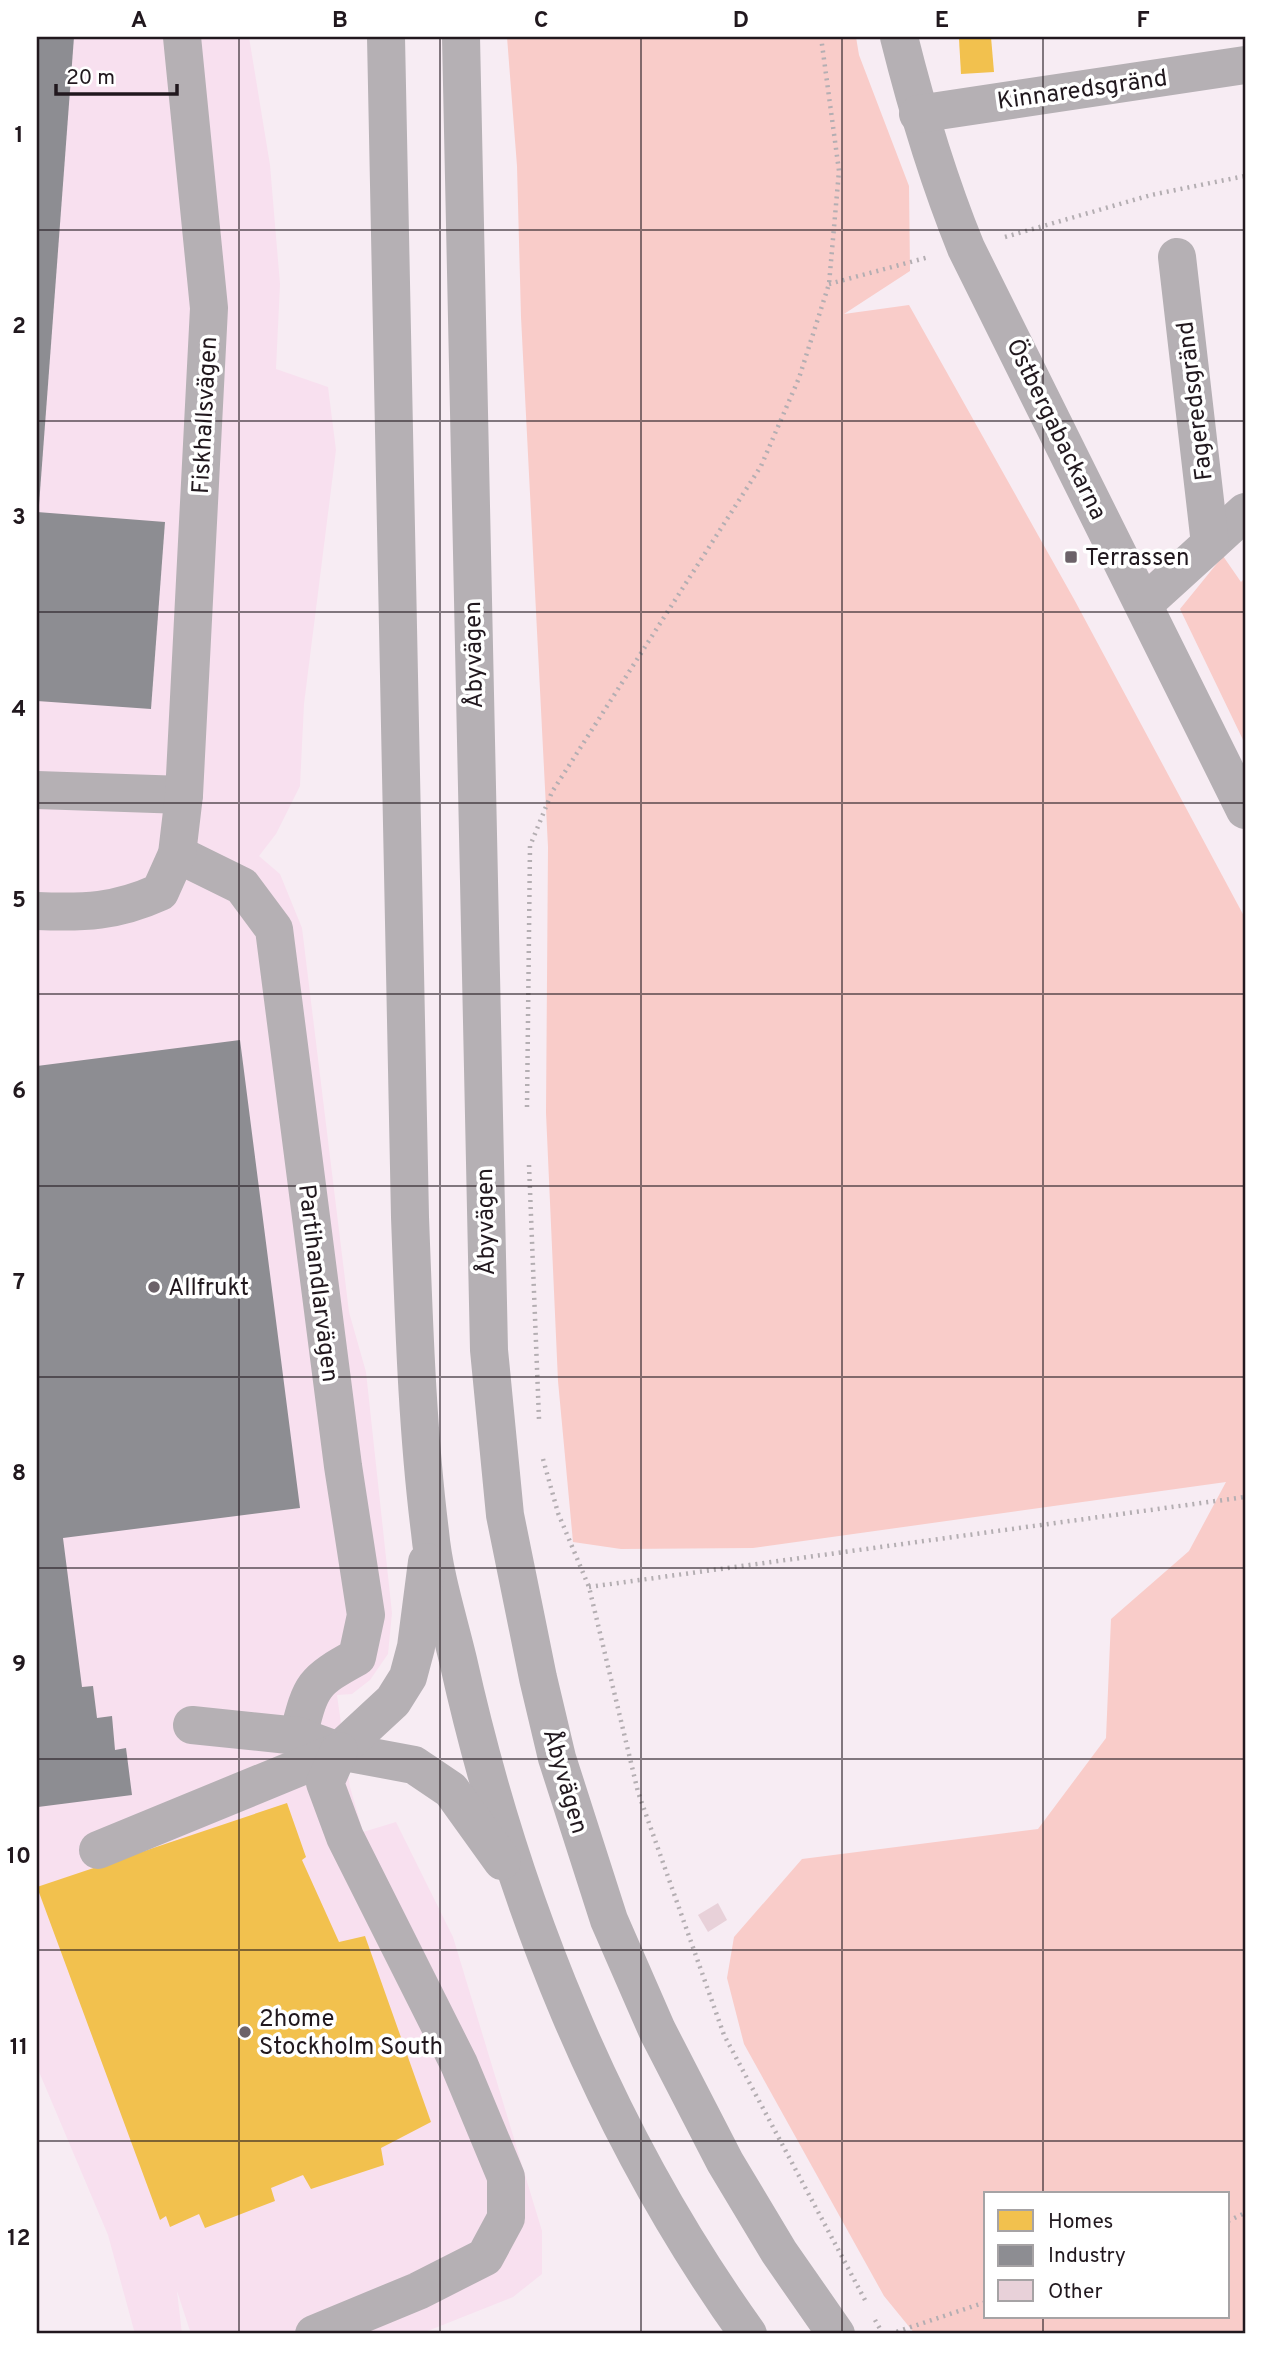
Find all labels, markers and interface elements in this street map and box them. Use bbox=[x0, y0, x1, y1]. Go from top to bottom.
text: A bbox=[131, 7, 147, 36]
text: B bbox=[332, 7, 348, 36]
text: C bbox=[534, 7, 548, 36]
text: D bbox=[733, 7, 749, 36]
text: E bbox=[935, 7, 949, 36]
text: F bbox=[1136, 7, 1150, 36]
scale bar bbox=[56, 52, 177, 96]
street label: Kinnaredsgränd bbox=[995, 64, 1169, 118]
text: 20 m bbox=[66, 65, 115, 92]
text: 1 bbox=[14, 122, 24, 151]
text: 2 bbox=[12, 313, 26, 342]
street label: Fageredsgränd bbox=[1171, 319, 1221, 482]
street label: Östbergabackarna bbox=[998, 333, 1114, 525]
street label: Fiskhallsvägen bbox=[187, 336, 225, 495]
text: 3 bbox=[12, 504, 26, 533]
place label: Terrassen bbox=[1085, 544, 1190, 574]
marker: Terrassen bbox=[1063, 549, 1079, 565]
street label: Åbyvägen bbox=[458, 601, 491, 709]
text: 4 bbox=[12, 696, 26, 725]
text: 5 bbox=[12, 887, 26, 916]
text: 6 bbox=[12, 1078, 26, 1107]
street label: Åbyvägen bbox=[470, 1168, 503, 1276]
street label: Partihandlarvägen bbox=[290, 1183, 344, 1384]
text: 7 bbox=[13, 1269, 25, 1298]
place label: Allfrukt bbox=[168, 1274, 249, 1304]
marker: Allfrukt bbox=[146, 1279, 162, 1295]
text: 8 bbox=[12, 1460, 26, 1489]
text: 9 bbox=[12, 1651, 26, 1680]
street label: Åbyvägen bbox=[535, 1725, 594, 1837]
text: 10 bbox=[7, 1843, 31, 1872]
place label: 2home Stockholm South bbox=[259, 2005, 443, 2063]
marker: 2home Stockholm South bbox=[237, 2024, 253, 2040]
text: 11 bbox=[10, 2034, 28, 2063]
legend bbox=[984, 2192, 1230, 2318]
text: Homes bbox=[1048, 2209, 1113, 2236]
text: 12 bbox=[7, 2225, 31, 2254]
text: Industry bbox=[1048, 2243, 1126, 2270]
text: Other bbox=[1048, 2279, 1103, 2306]

